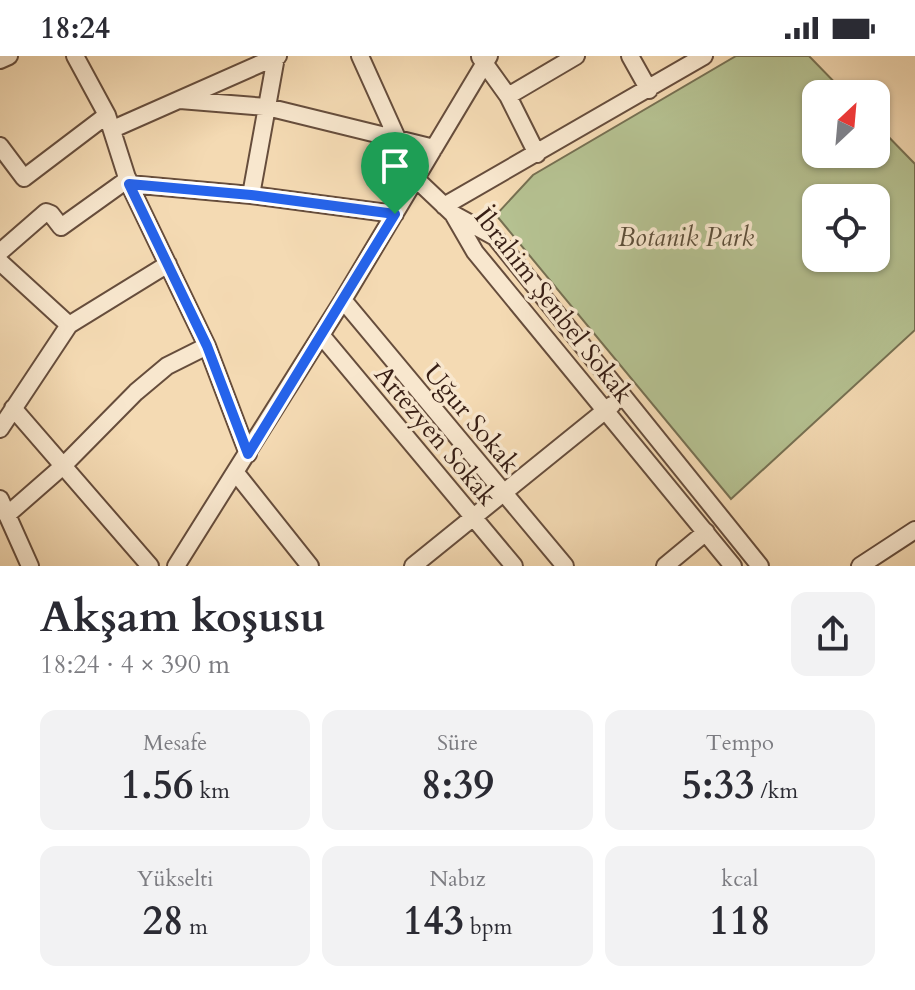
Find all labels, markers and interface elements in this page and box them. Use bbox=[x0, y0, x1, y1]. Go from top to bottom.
text: 18:24 bbox=[40, 8, 110, 49]
north arrow bbox=[802, 80, 890, 168]
map controls bbox=[802, 80, 890, 272]
pin bbox=[361, 132, 429, 214]
icon: arrive bbox=[373, 144, 417, 188]
button: locate bbox=[802, 184, 890, 272]
street label: İbrahim Şenbel Sokak bbox=[466, 200, 641, 410]
park label: Botanik Park bbox=[618, 220, 754, 255]
street label: Uğur Sokak bbox=[416, 356, 528, 480]
street label: Artezyen Sokak bbox=[367, 358, 505, 513]
text: Akşam koşusu bbox=[40, 587, 326, 647]
button: share bbox=[791, 592, 875, 676]
text: 18:24 · 4 × 390 m bbox=[40, 647, 230, 682]
text: Mesafe bbox=[143, 728, 207, 758]
text: Süre bbox=[437, 728, 478, 758]
text: Tempo bbox=[706, 728, 774, 758]
text: 1.56 bbox=[120, 758, 194, 813]
text: 8:39 bbox=[421, 758, 494, 813]
text: 5:33 bbox=[682, 758, 755, 813]
text: km bbox=[194, 776, 230, 806]
text: /km bbox=[755, 776, 798, 806]
text: Yükselti bbox=[137, 864, 213, 894]
text: Nabız bbox=[429, 864, 486, 894]
text: kcal bbox=[721, 864, 758, 894]
text: 28 bbox=[142, 894, 183, 949]
text: 143 bbox=[403, 894, 464, 949]
text: 118 bbox=[709, 894, 771, 949]
text: m bbox=[183, 912, 208, 942]
text: bpm bbox=[464, 912, 512, 942]

